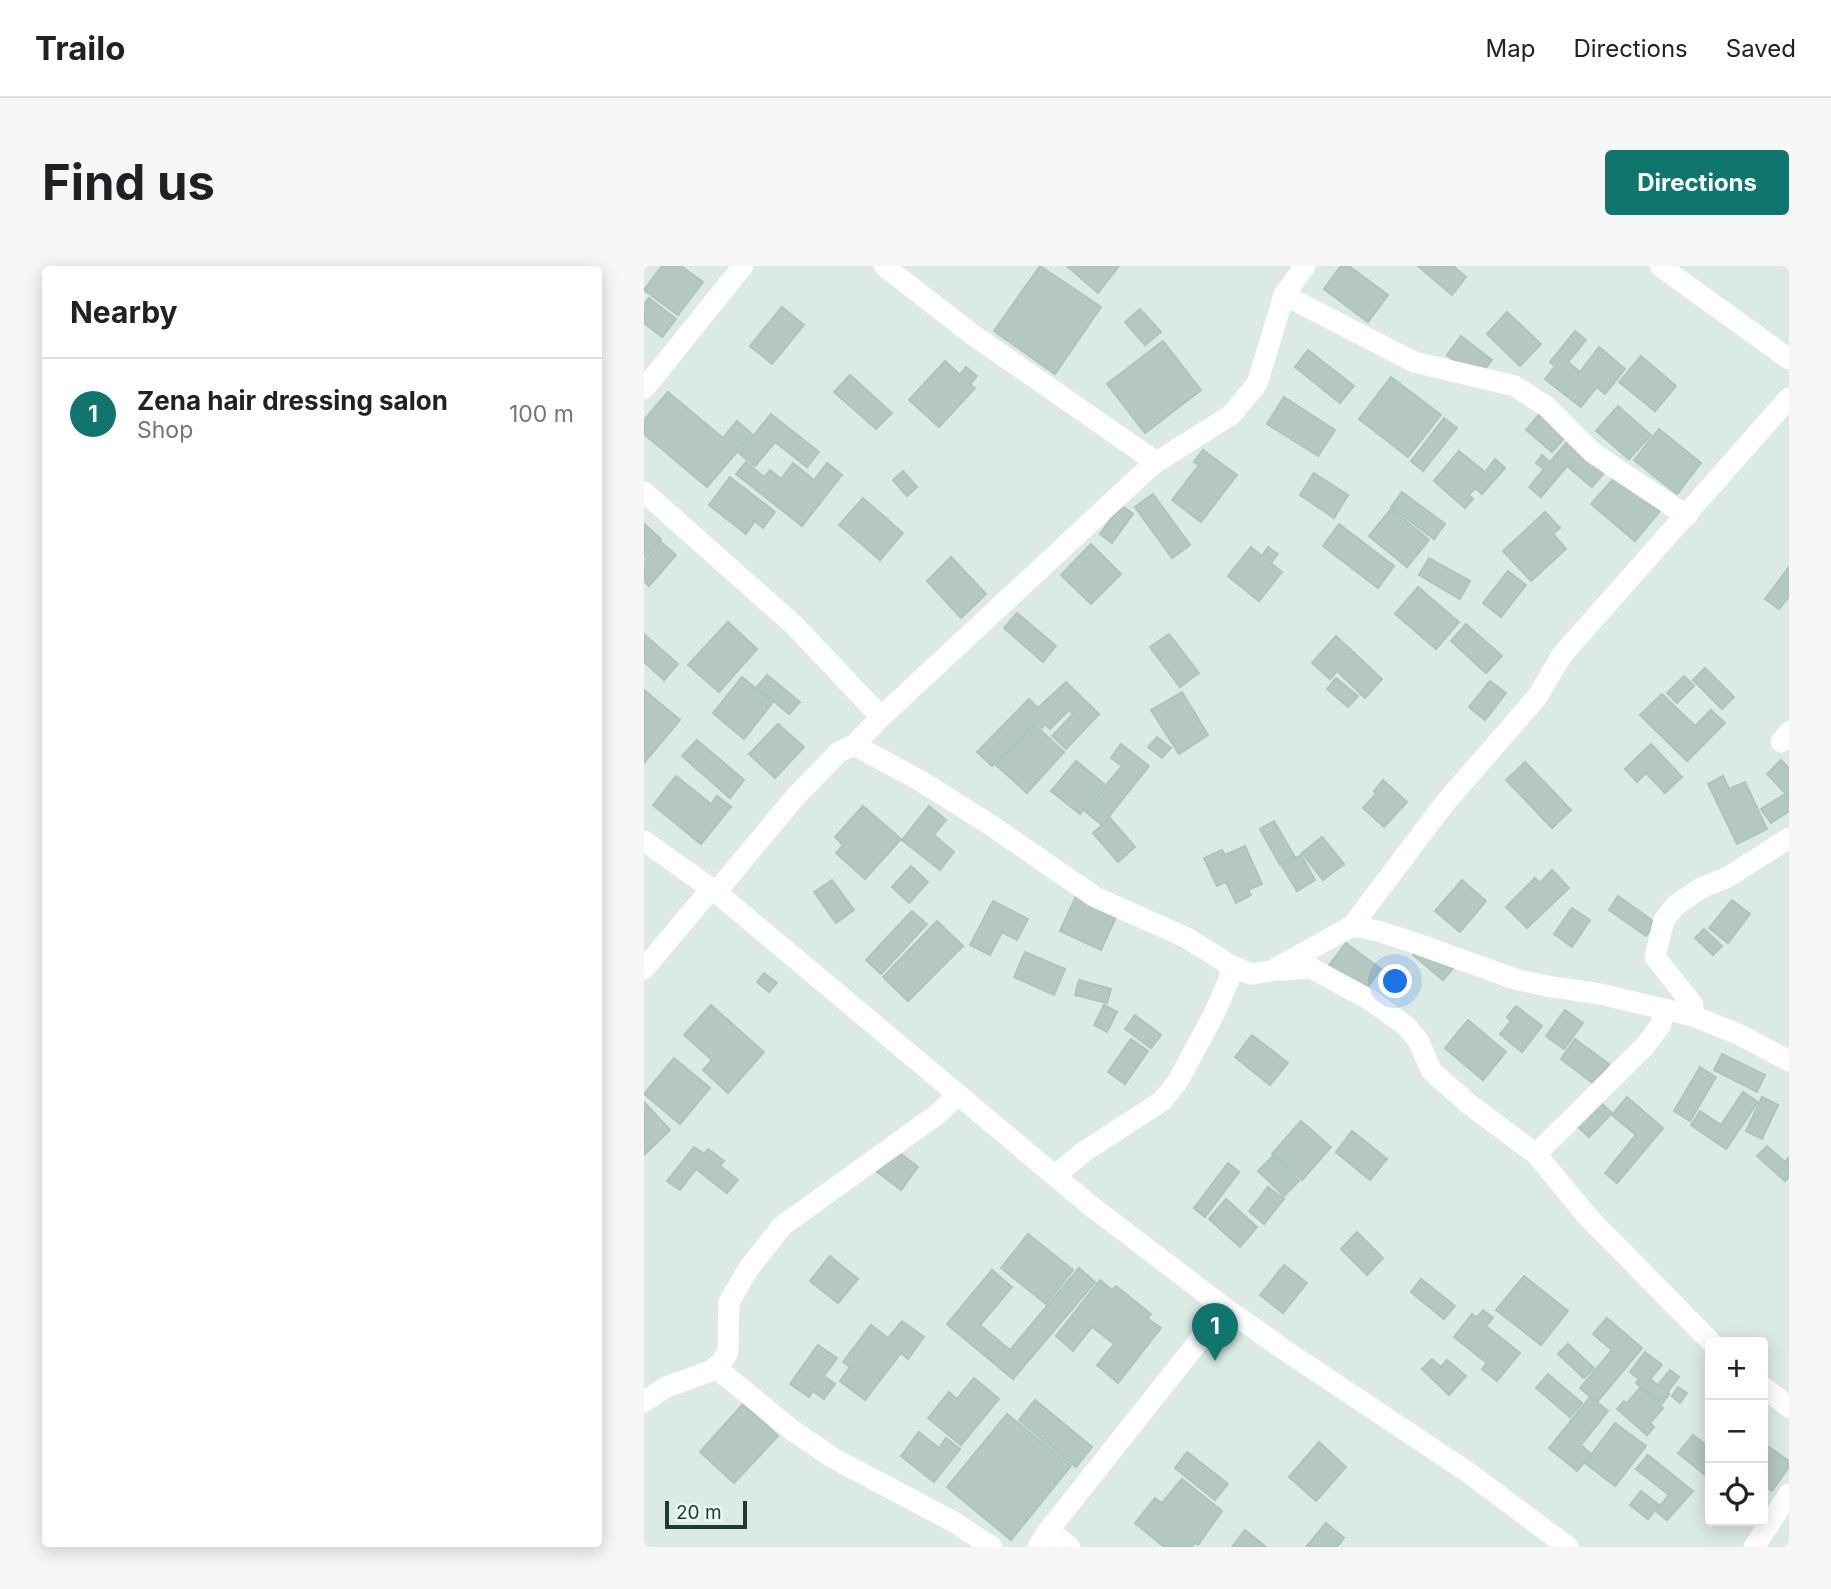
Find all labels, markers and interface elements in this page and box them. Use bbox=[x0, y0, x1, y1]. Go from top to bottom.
text: Trailo bbox=[35, 28, 125, 68]
text: Map bbox=[1486, 34, 1535, 63]
text: Directions bbox=[1573, 34, 1688, 63]
text: Saved bbox=[1726, 34, 1796, 63]
button: Directions bbox=[1605, 150, 1789, 215]
text: Find us bbox=[42, 153, 215, 212]
text: Nearby bbox=[70, 294, 178, 330]
text: Zena hair dressing salon bbox=[137, 385, 448, 416]
text: 1 bbox=[88, 400, 98, 428]
text: 100 m bbox=[509, 400, 574, 428]
text: Shop bbox=[137, 416, 193, 444]
your location bbox=[1378, 964, 1412, 998]
pin: 1 bbox=[1192, 1303, 1238, 1361]
map controls bbox=[1705, 1337, 1768, 1526]
button: + bbox=[1705, 1337, 1768, 1400]
button: − bbox=[1705, 1400, 1768, 1463]
button: locate bbox=[1705, 1463, 1768, 1526]
scale bar bbox=[665, 1498, 747, 1530]
text: 20 m bbox=[676, 1501, 722, 1524]

